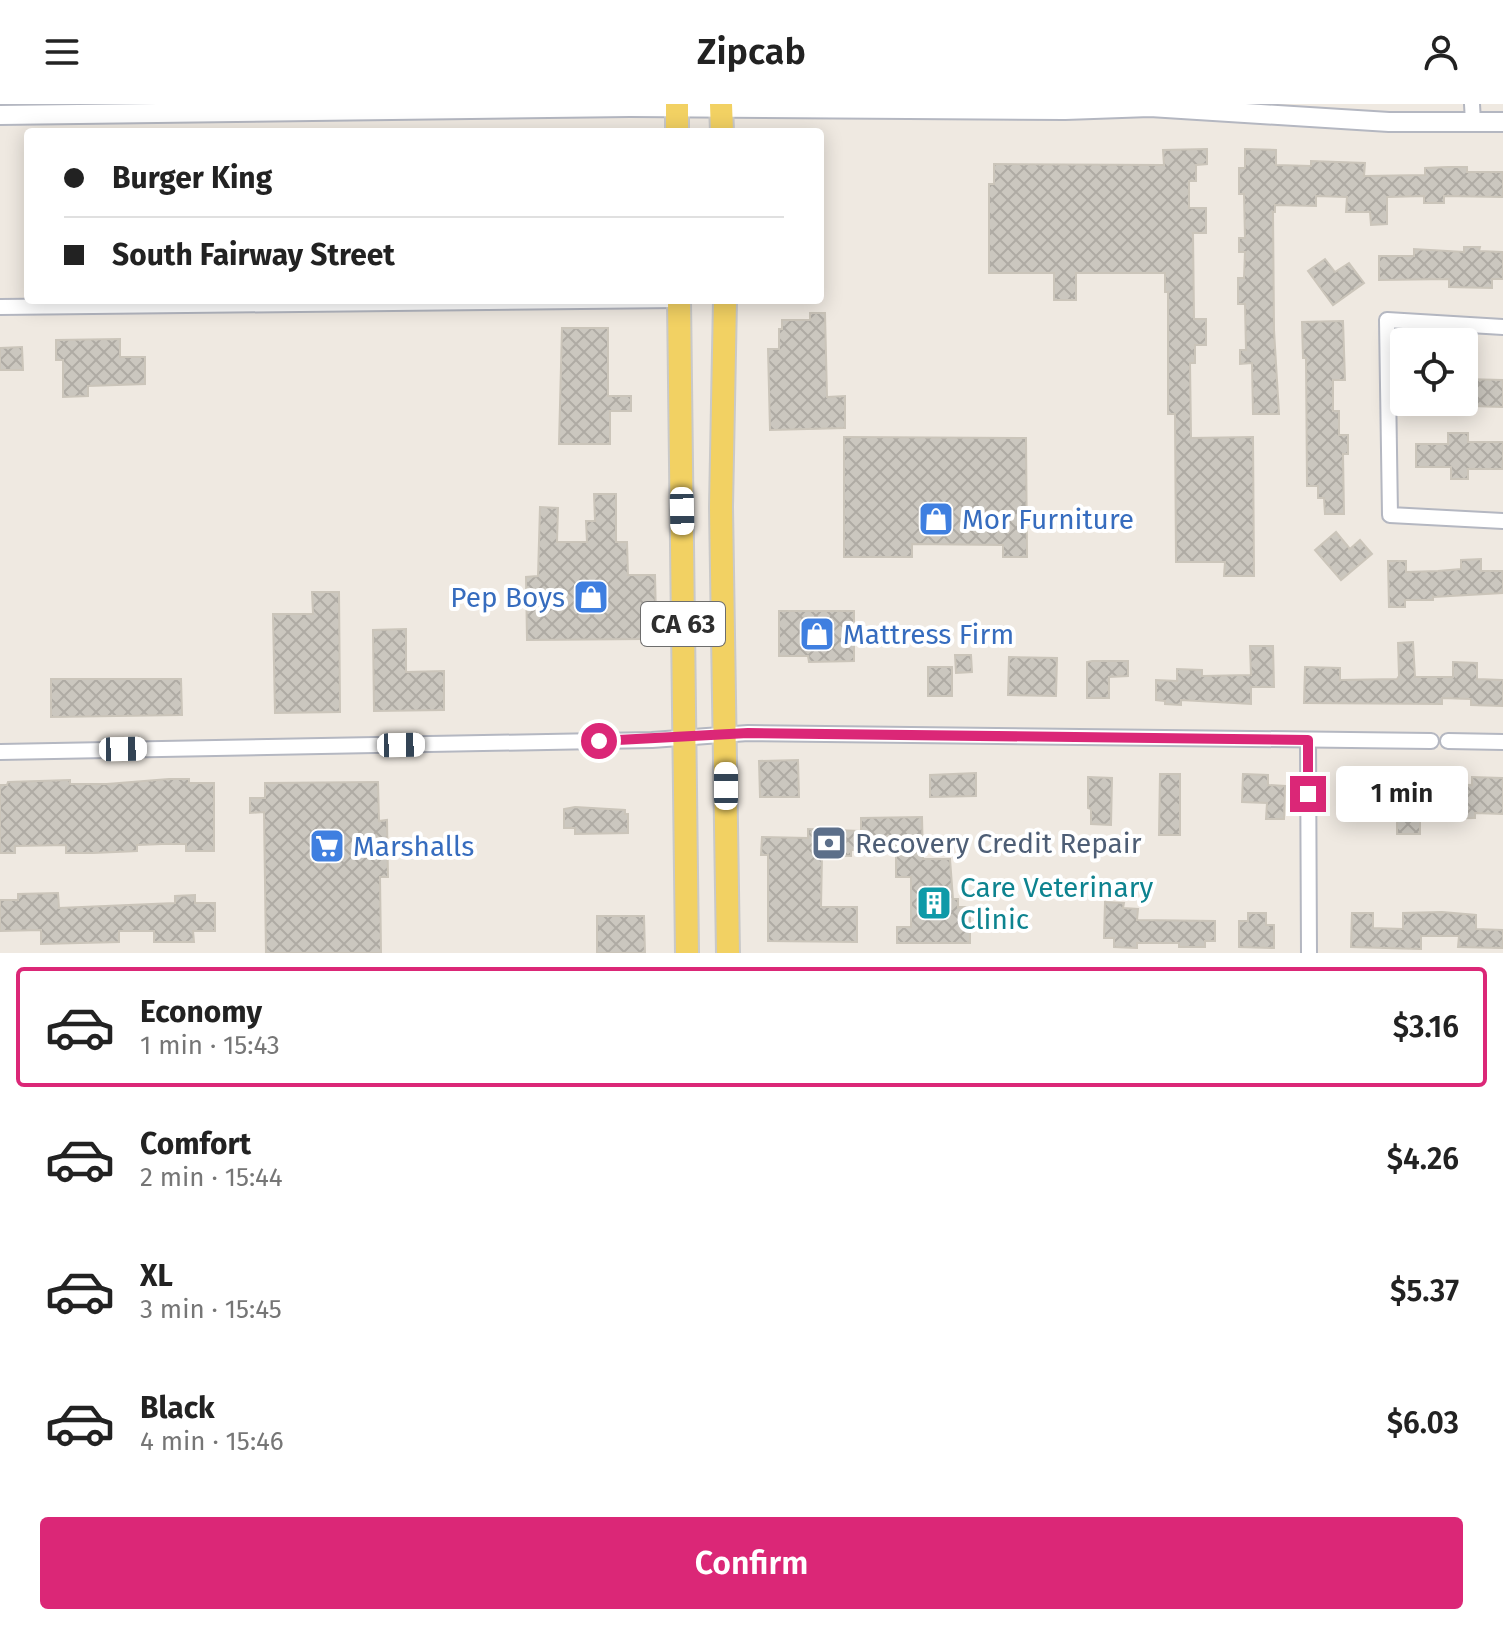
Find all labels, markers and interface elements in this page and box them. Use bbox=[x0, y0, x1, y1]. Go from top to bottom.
icon: menu bbox=[40, 30, 84, 74]
text: Zipcab bbox=[697, 30, 806, 74]
icon: person bbox=[1419, 30, 1463, 74]
text: Burger King bbox=[112, 160, 272, 196]
text: South Fairway Street bbox=[112, 237, 395, 273]
map controls bbox=[1390, 328, 1478, 416]
button: locate bbox=[1390, 328, 1478, 416]
car bbox=[670, 487, 694, 535]
shop icon: Mor Furniture bbox=[917, 500, 955, 538]
place label: Mor Furniture bbox=[962, 503, 1134, 536]
shop icon: Pep Boys bbox=[572, 578, 610, 616]
place label: Pep Boys bbox=[450, 581, 565, 614]
road number: CA 63 bbox=[641, 602, 725, 646]
shop icon: Mattress Firm bbox=[798, 615, 836, 653]
place label: Mattress Firm bbox=[843, 618, 1014, 651]
route start bbox=[581, 723, 617, 759]
car bbox=[377, 733, 425, 757]
car bbox=[99, 737, 147, 761]
car bbox=[714, 762, 738, 810]
callout: 1 min bbox=[1336, 766, 1468, 822]
route end bbox=[1290, 776, 1326, 812]
text: 1 min bbox=[1371, 778, 1433, 809]
bank icon: Recovery Credit Repair bbox=[810, 824, 848, 862]
supermarket icon: Marshalls bbox=[308, 827, 346, 865]
place label: Recovery Credit Repair bbox=[855, 827, 1142, 860]
place label: Marshalls bbox=[353, 830, 474, 863]
place label: Care Veterinary Clinic bbox=[960, 871, 1154, 936]
building icon: Care Veterinary Clinic bbox=[915, 884, 953, 922]
icon: car bbox=[44, 991, 116, 1063]
text: Economy bbox=[140, 994, 262, 1030]
text: $3.16 bbox=[1393, 1009, 1459, 1045]
text: 1 min · 15:43 bbox=[140, 1030, 280, 1061]
icon: car bbox=[44, 1123, 116, 1195]
text: Comfort bbox=[140, 1126, 251, 1162]
text: $4.26 bbox=[1387, 1141, 1459, 1177]
text: 2 min · 15:44 bbox=[140, 1162, 283, 1193]
icon: car bbox=[44, 1255, 116, 1327]
text: XL bbox=[140, 1258, 173, 1294]
text: $5.37 bbox=[1390, 1273, 1459, 1309]
text: 3 min · 15:45 bbox=[140, 1294, 282, 1325]
icon: car bbox=[44, 1387, 116, 1459]
text: Black bbox=[140, 1390, 215, 1426]
text: $6.03 bbox=[1387, 1405, 1459, 1441]
text: 4 min · 15:46 bbox=[140, 1426, 284, 1457]
button: Confirm bbox=[40, 1517, 1463, 1609]

